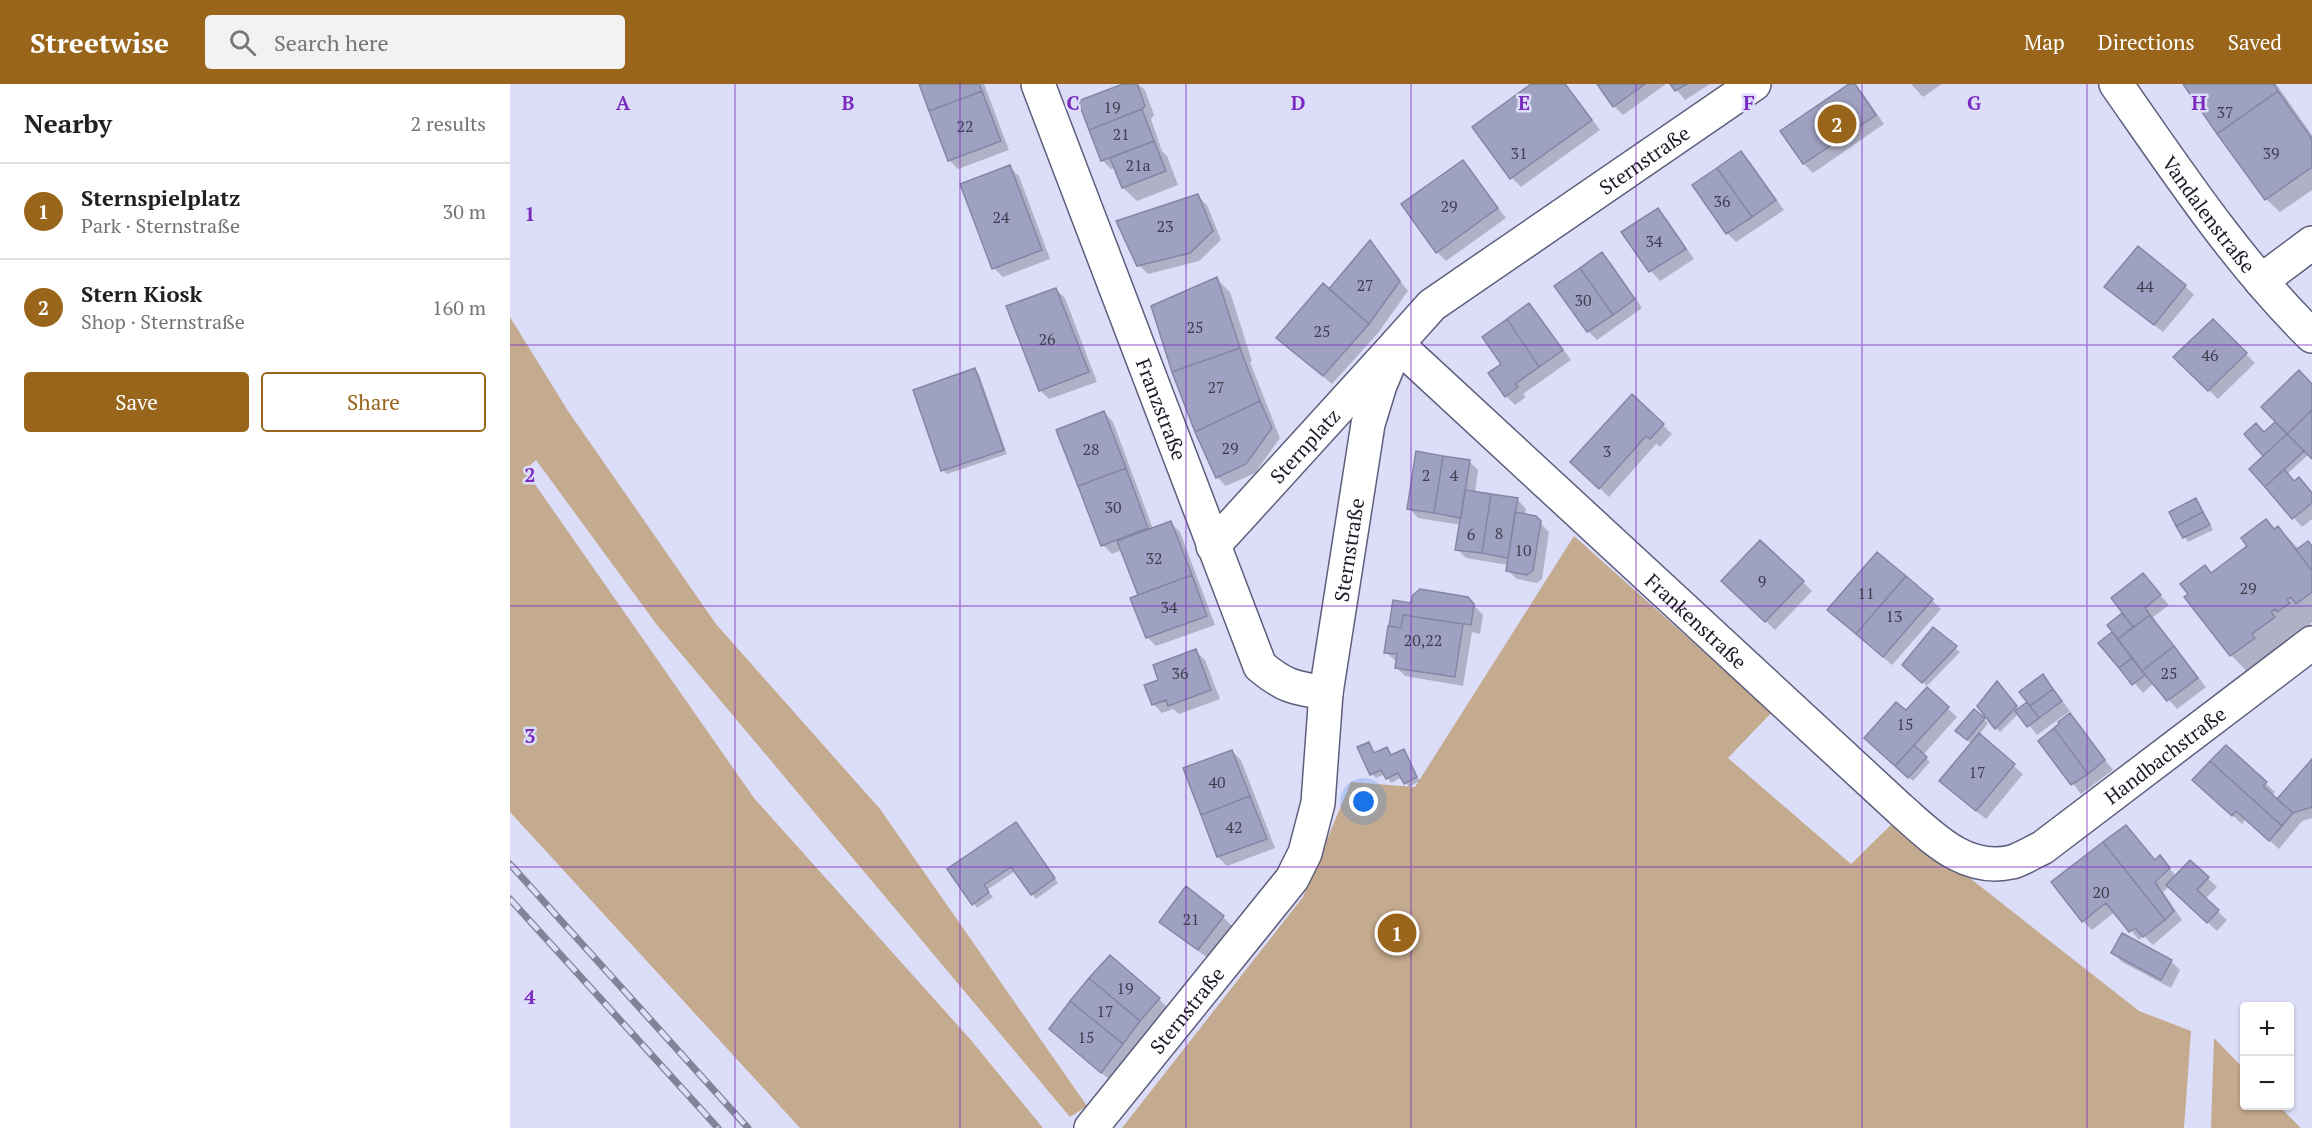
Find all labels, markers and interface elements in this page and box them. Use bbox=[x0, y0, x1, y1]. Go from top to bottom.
search box bbox=[205, 15, 625, 69]
text: Streetwise bbox=[30, 24, 169, 61]
icon: search bbox=[226, 26, 259, 59]
text: Search here bbox=[274, 28, 389, 57]
text: Map bbox=[2024, 28, 2065, 56]
text: Directions bbox=[2098, 28, 2195, 56]
text: Saved bbox=[2228, 28, 2282, 56]
text: A bbox=[616, 89, 631, 116]
text: B bbox=[842, 89, 855, 116]
text: C bbox=[1066, 89, 1080, 116]
text: D bbox=[1291, 89, 1305, 116]
text: E bbox=[1518, 89, 1530, 116]
text: F bbox=[1743, 89, 1755, 116]
text: G bbox=[1967, 89, 1981, 116]
text: H bbox=[2191, 89, 2207, 116]
house number: 19 bbox=[1103, 96, 1121, 118]
house number: 37 bbox=[2216, 101, 2234, 123]
pin: 2 bbox=[1818, 102, 1856, 147]
text: Nearby bbox=[24, 106, 112, 140]
text: 2 results bbox=[411, 110, 486, 137]
house number: 22 bbox=[956, 115, 974, 137]
street label: Sternstraße bbox=[1593, 119, 1695, 200]
house number: 21 bbox=[1112, 123, 1130, 145]
house number: 31 bbox=[1510, 142, 1528, 164]
house number: 39 bbox=[2262, 142, 2280, 164]
street label: Vandalenstraße bbox=[2156, 150, 2262, 278]
house number: 21a bbox=[1125, 154, 1151, 176]
text: Sternspielplatz bbox=[81, 183, 240, 212]
house number: 36 bbox=[1713, 190, 1731, 212]
house number: 29 bbox=[1440, 195, 1458, 217]
text: 1 bbox=[38, 198, 49, 225]
text: 30 m bbox=[443, 198, 486, 225]
text: 1 bbox=[524, 200, 536, 227]
house number: 24 bbox=[992, 206, 1010, 228]
text: Park · Sternstraße bbox=[81, 212, 240, 239]
house number: 23 bbox=[1156, 215, 1174, 237]
house number: 34 bbox=[1645, 230, 1663, 252]
house number: 27 bbox=[1356, 274, 1374, 296]
house number: 44 bbox=[2136, 275, 2154, 297]
text: Stern Kiosk bbox=[81, 279, 202, 308]
house number: 30 bbox=[1574, 289, 1592, 311]
text: 2 bbox=[38, 294, 49, 321]
text: 160 m bbox=[432, 294, 486, 321]
text: Shop · Sternstraße bbox=[81, 308, 245, 335]
house number: 25 bbox=[1186, 316, 1204, 338]
house number: 25 bbox=[1313, 320, 1331, 342]
house number: 26 bbox=[1038, 328, 1056, 350]
house number: 46 bbox=[2201, 344, 2219, 366]
street label: Franzstraße bbox=[1130, 354, 1194, 464]
button: Save bbox=[24, 372, 249, 432]
button: Share bbox=[261, 372, 486, 432]
house number: 27 bbox=[1207, 376, 1225, 398]
street label: Sternplatz bbox=[1263, 402, 1346, 489]
house number: 29 bbox=[1221, 437, 1239, 459]
house number: 28 bbox=[1082, 438, 1100, 460]
house number: 3 bbox=[1603, 440, 1611, 462]
text: 2 bbox=[524, 461, 536, 488]
house number: 2 bbox=[1422, 464, 1430, 486]
house number: 4 bbox=[1450, 464, 1459, 486]
house number: 30 bbox=[1104, 496, 1122, 518]
street label: Sternstraße bbox=[1327, 496, 1370, 603]
house number: 8 bbox=[1495, 522, 1503, 544]
house number: 6 bbox=[1467, 523, 1476, 545]
house number: 10 bbox=[1514, 539, 1532, 561]
house number: 32 bbox=[1145, 547, 1163, 569]
street label: Frankenstraße bbox=[1640, 567, 1753, 675]
house number: 9 bbox=[1758, 570, 1766, 592]
house number: 29 bbox=[2239, 577, 2257, 599]
house number: 11 bbox=[1857, 582, 1875, 604]
house number: 34 bbox=[1160, 596, 1178, 618]
house number: 13 bbox=[1885, 605, 1903, 627]
house number: 20,22 bbox=[1404, 629, 1442, 651]
house number: 36 bbox=[1171, 662, 1189, 684]
house number: 25 bbox=[2160, 662, 2178, 684]
street label: Handbachstraße bbox=[2098, 700, 2231, 810]
house number: 15 bbox=[1896, 713, 1914, 735]
text: 3 bbox=[524, 722, 536, 749]
house number: 17 bbox=[1968, 761, 1986, 783]
house number: 40 bbox=[1208, 771, 1226, 793]
your location bbox=[1349, 787, 1378, 816]
house number: 42 bbox=[1225, 816, 1243, 838]
house number: 20 bbox=[2092, 881, 2110, 903]
house number: 21 bbox=[1182, 908, 1200, 930]
pin: 1 bbox=[1378, 910, 1416, 956]
street label: Sternstraße bbox=[1143, 961, 1230, 1059]
house number: 19 bbox=[1116, 977, 1134, 999]
text: 4 bbox=[524, 983, 536, 1010]
house number: 17 bbox=[1096, 1000, 1114, 1022]
map controls bbox=[2240, 1002, 2294, 1110]
button: + bbox=[2240, 1002, 2294, 1056]
house number: 15 bbox=[1077, 1026, 1095, 1048]
button: − bbox=[2240, 1056, 2294, 1110]

